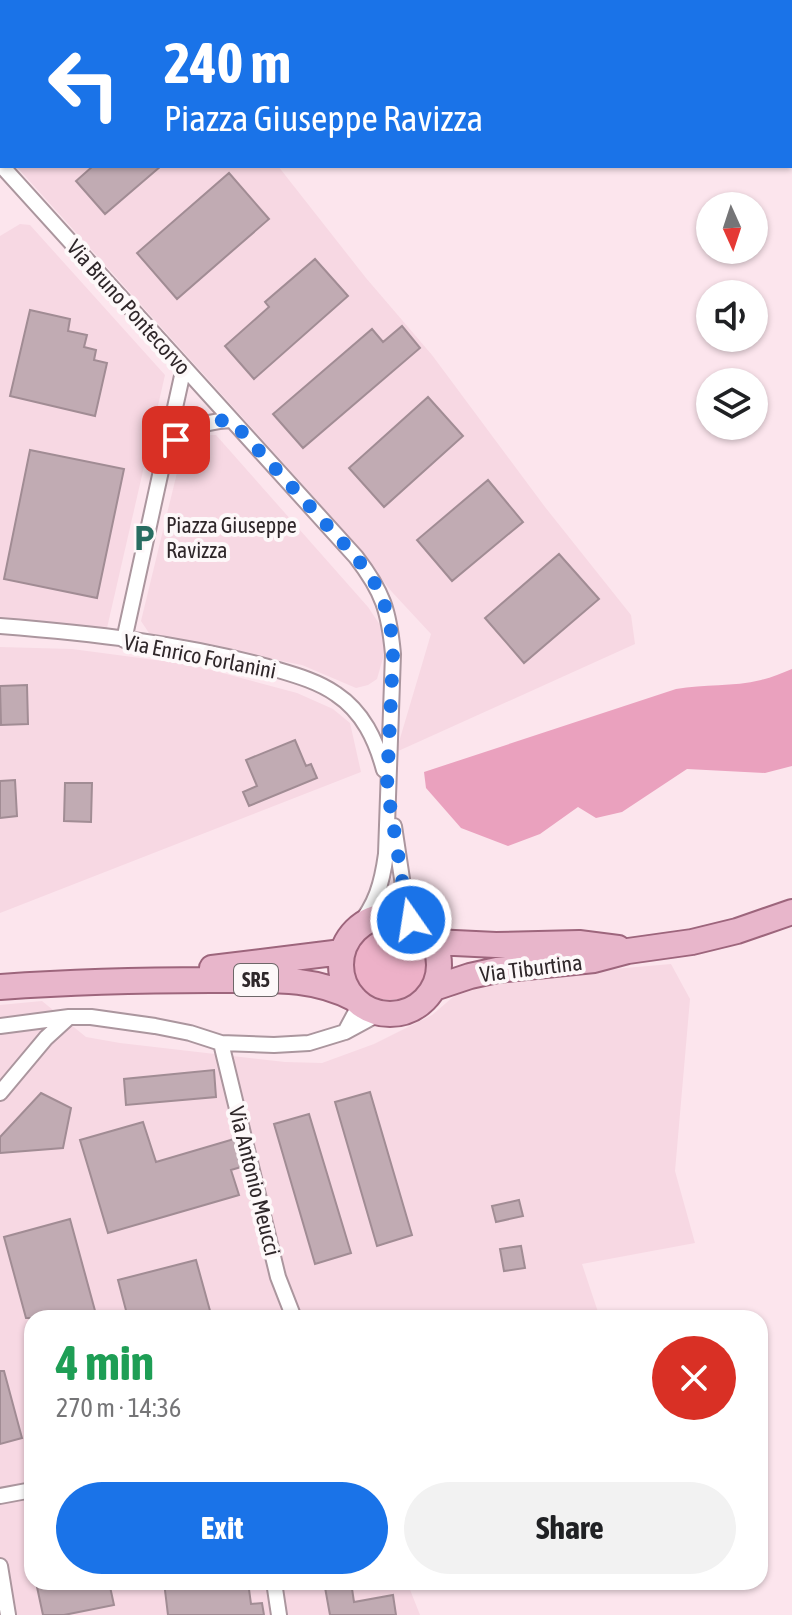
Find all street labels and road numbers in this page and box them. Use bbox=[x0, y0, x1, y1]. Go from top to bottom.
street label: Via Bruno Pontecorvo bbox=[62, 234, 196, 380]
street label: Via Enrico Forlanini bbox=[121, 628, 279, 684]
street label: Via Tiburtina bbox=[478, 949, 584, 987]
road number: SR5 bbox=[234, 964, 278, 996]
street label: Via Antonio Meucci bbox=[224, 1104, 286, 1258]

